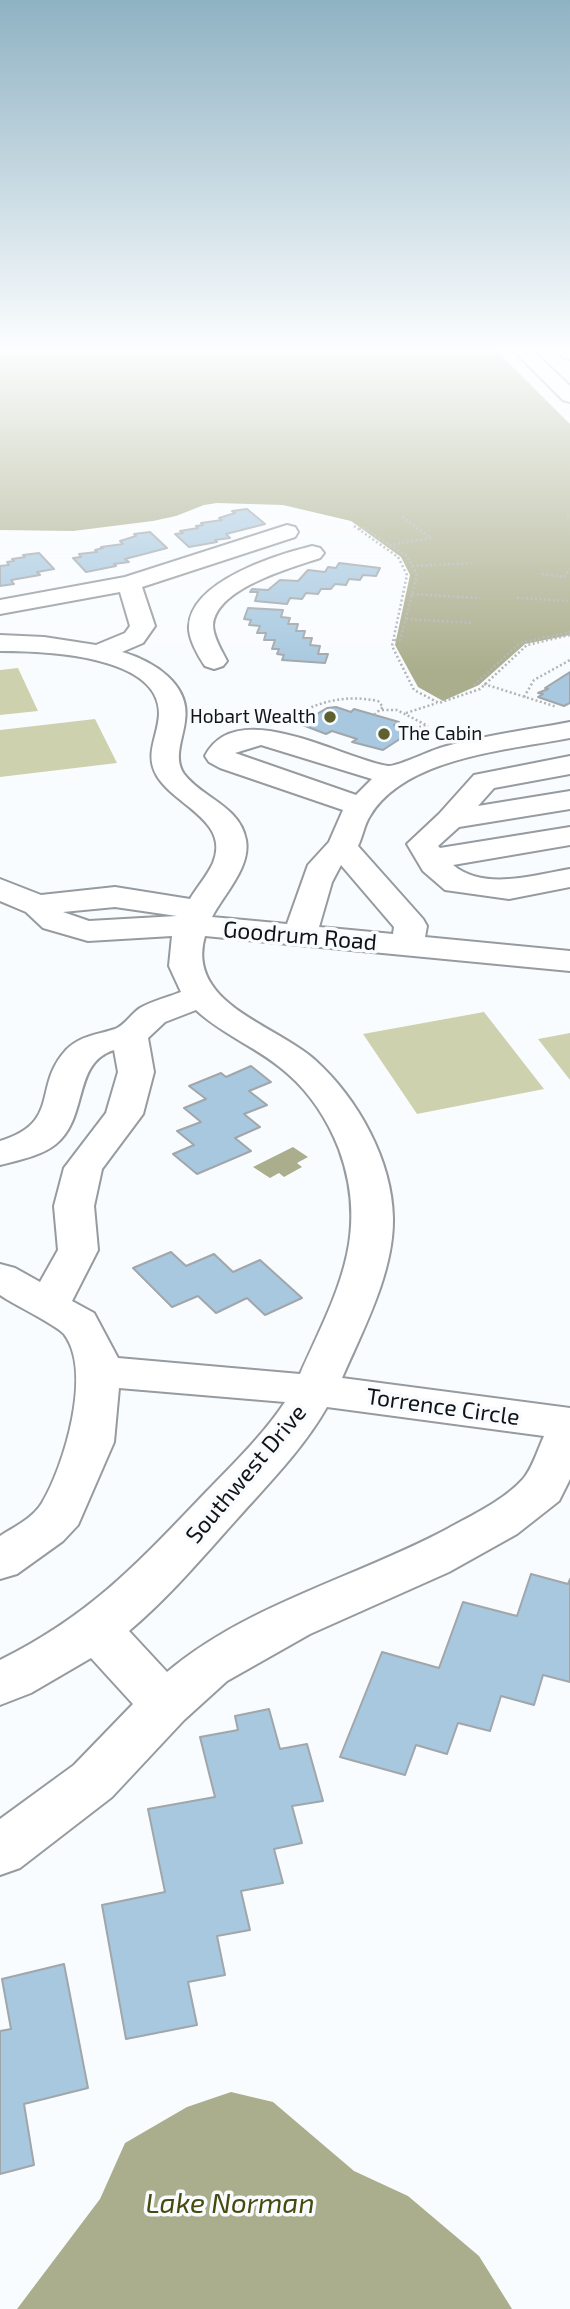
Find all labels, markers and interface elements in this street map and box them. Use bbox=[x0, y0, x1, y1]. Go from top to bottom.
place label: Hobart Wealth bbox=[190, 706, 316, 728]
marker: Hobart Wealth bbox=[322, 709, 338, 725]
place label: The Cabin bbox=[398, 723, 482, 745]
marker: The Cabin bbox=[376, 726, 392, 742]
street label: Goodrum Road bbox=[222, 916, 378, 956]
street label: Torrence Circle bbox=[365, 1383, 521, 1431]
street label: Southwest Drive bbox=[180, 1399, 312, 1549]
water label: Lake Norman bbox=[145, 2187, 315, 2221]

